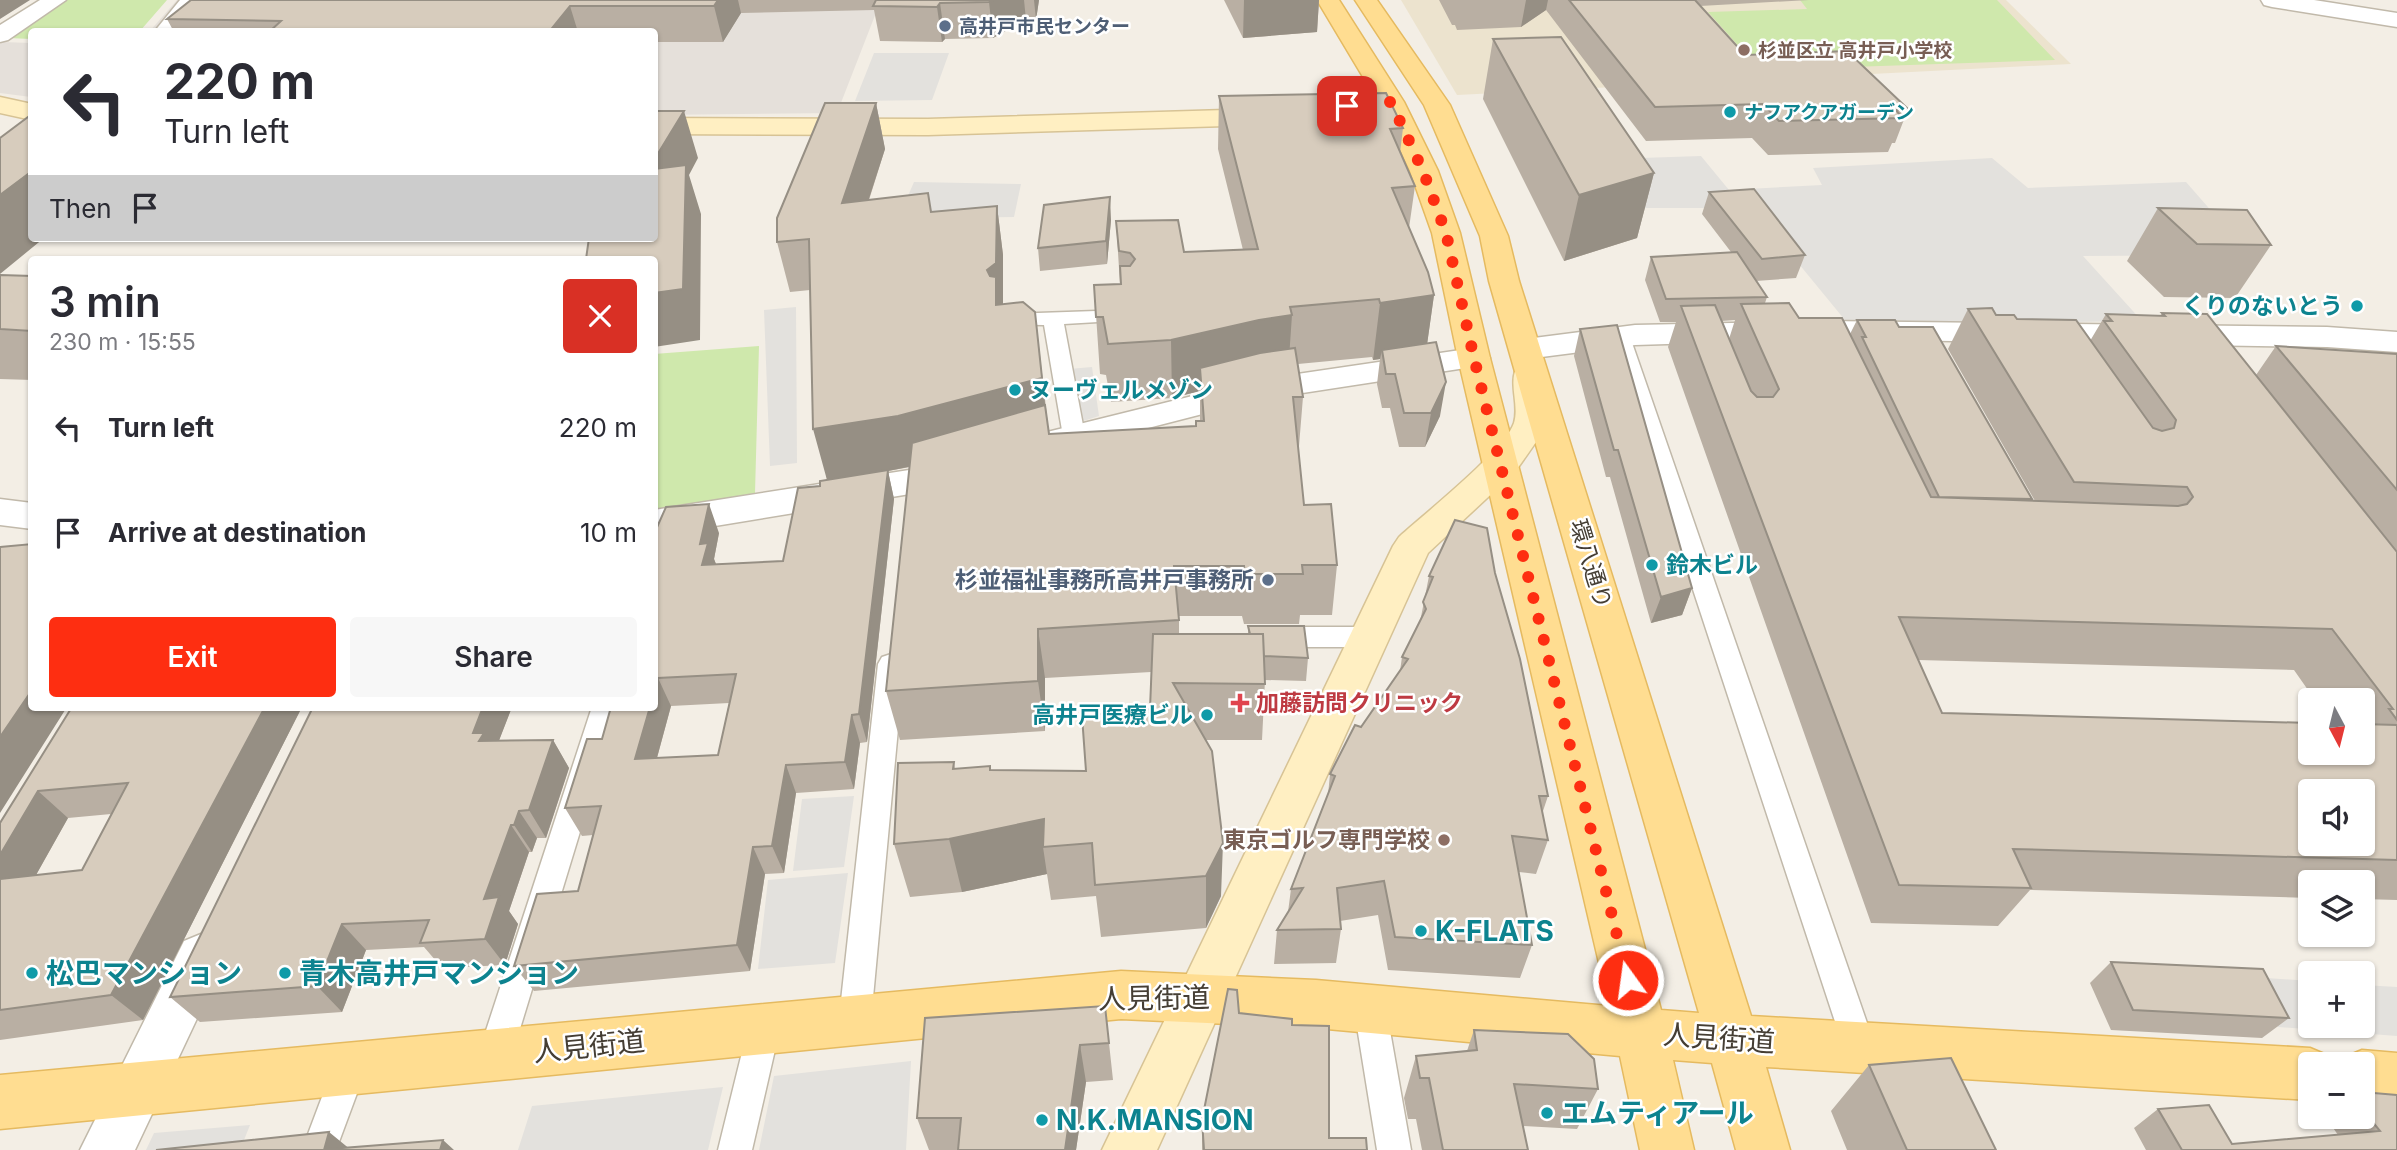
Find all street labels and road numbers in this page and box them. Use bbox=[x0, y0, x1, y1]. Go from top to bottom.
street label: 環八通り bbox=[1564, 516, 1618, 612]
street label: 人見街道 bbox=[1098, 980, 1210, 1016]
street label: 人見街道 bbox=[1662, 1017, 1776, 1059]
street label: 人見街道 bbox=[532, 1023, 646, 1069]

